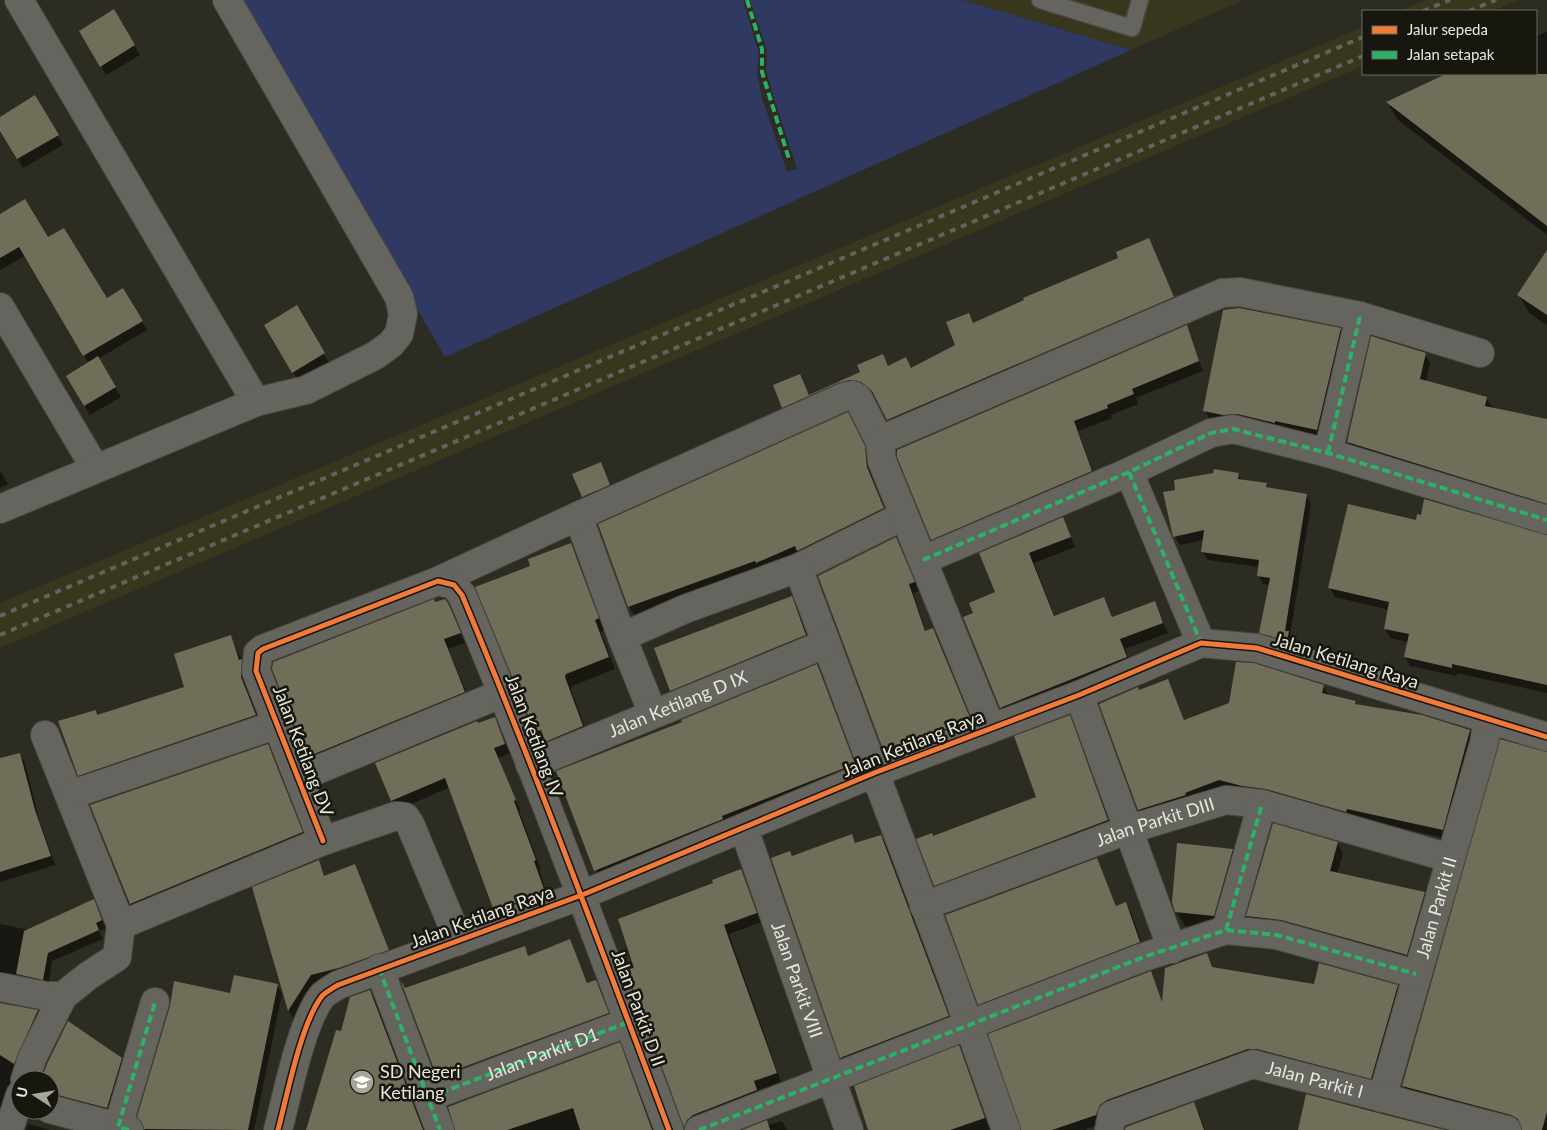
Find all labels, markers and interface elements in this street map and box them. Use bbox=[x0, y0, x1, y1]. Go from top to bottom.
legend bbox=[1362, 10, 1537, 75]
text: Jalur sepeda bbox=[1407, 20, 1488, 38]
text: Jalan setapak bbox=[1407, 45, 1495, 63]
street label: Jalan Ketilang Raya bbox=[1271, 627, 1422, 693]
street label: Jalan Ketilang D IX bbox=[605, 665, 751, 742]
street label: Jalan Ketilang IV bbox=[501, 671, 569, 801]
street label: Jalan Ketilang DV bbox=[269, 682, 339, 820]
street label: Jalan Ketilang Raya bbox=[839, 705, 987, 782]
street label: Jalan Parkit DIII bbox=[1092, 792, 1217, 851]
street label: Jalan Parkit II bbox=[1411, 854, 1461, 961]
street label: Jalan Ketilang Raya bbox=[407, 880, 556, 952]
street label: Jalan Parkit VIII bbox=[767, 919, 828, 1041]
street label: Jalan Parkit D II bbox=[608, 946, 670, 1069]
street label: Jalan Parkit D1 bbox=[482, 1022, 601, 1085]
street label: Jalan Parkit I bbox=[1264, 1056, 1366, 1102]
place label: SD Negeri Ketilang bbox=[380, 1060, 461, 1103]
school or university icon: SD Negeri Ketilang bbox=[349, 1069, 375, 1095]
north arrow bbox=[10, 1070, 60, 1120]
text: U bbox=[12, 1085, 31, 1099]

